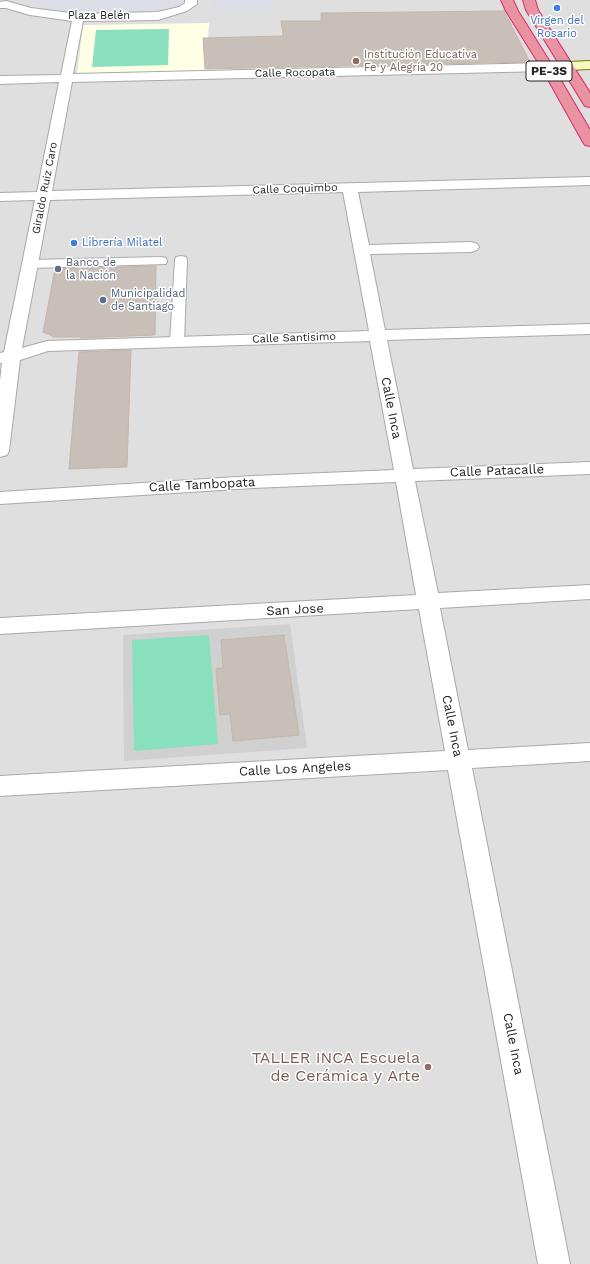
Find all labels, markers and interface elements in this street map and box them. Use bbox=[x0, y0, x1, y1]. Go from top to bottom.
marker: Virgen del Rosario bbox=[552, 3, 562, 13]
street label: Plaza Belén bbox=[68, 9, 130, 23]
place label: Virgen del Rosario bbox=[530, 14, 584, 40]
place label: Institución Educativa Fe y Alegría 20 bbox=[364, 48, 477, 74]
marker: Institución Educativa Fe y Alegría 20 bbox=[351, 56, 361, 66]
road number: PE-3S bbox=[526, 61, 572, 81]
street label: Calle Rocopata bbox=[254, 66, 336, 80]
street label: Giraldo Ruiz Caro bbox=[30, 141, 60, 235]
street label: Calle Coquimbo bbox=[252, 181, 338, 197]
place label: Librería Milatel bbox=[82, 236, 162, 250]
marker: Librería Milatel bbox=[69, 238, 79, 248]
place label: Banco de la Nación bbox=[66, 256, 116, 282]
marker: Banco de la Nación bbox=[53, 264, 63, 274]
place label: Municipalidad de Santiago bbox=[111, 287, 185, 313]
marker: Municipalidad de Santiago bbox=[98, 295, 108, 305]
street label: Calle Santisimo bbox=[252, 330, 336, 346]
street label: Calle Inca bbox=[377, 376, 405, 440]
street label: Calle Patacalle bbox=[450, 462, 544, 480]
street label: Calle Tambopata bbox=[148, 474, 256, 496]
street label: San Jose bbox=[266, 601, 324, 619]
street label: Calle Inca bbox=[438, 694, 466, 758]
street label: Calle Los Angeles bbox=[239, 758, 351, 780]
street label: Calle Inca bbox=[499, 1012, 527, 1076]
place label: TALLER INCA Escuela de Cerámica y Arte bbox=[252, 1048, 420, 1086]
marker: TALLER INCA Escuela de Cerámica y Arte bbox=[423, 1062, 433, 1072]

